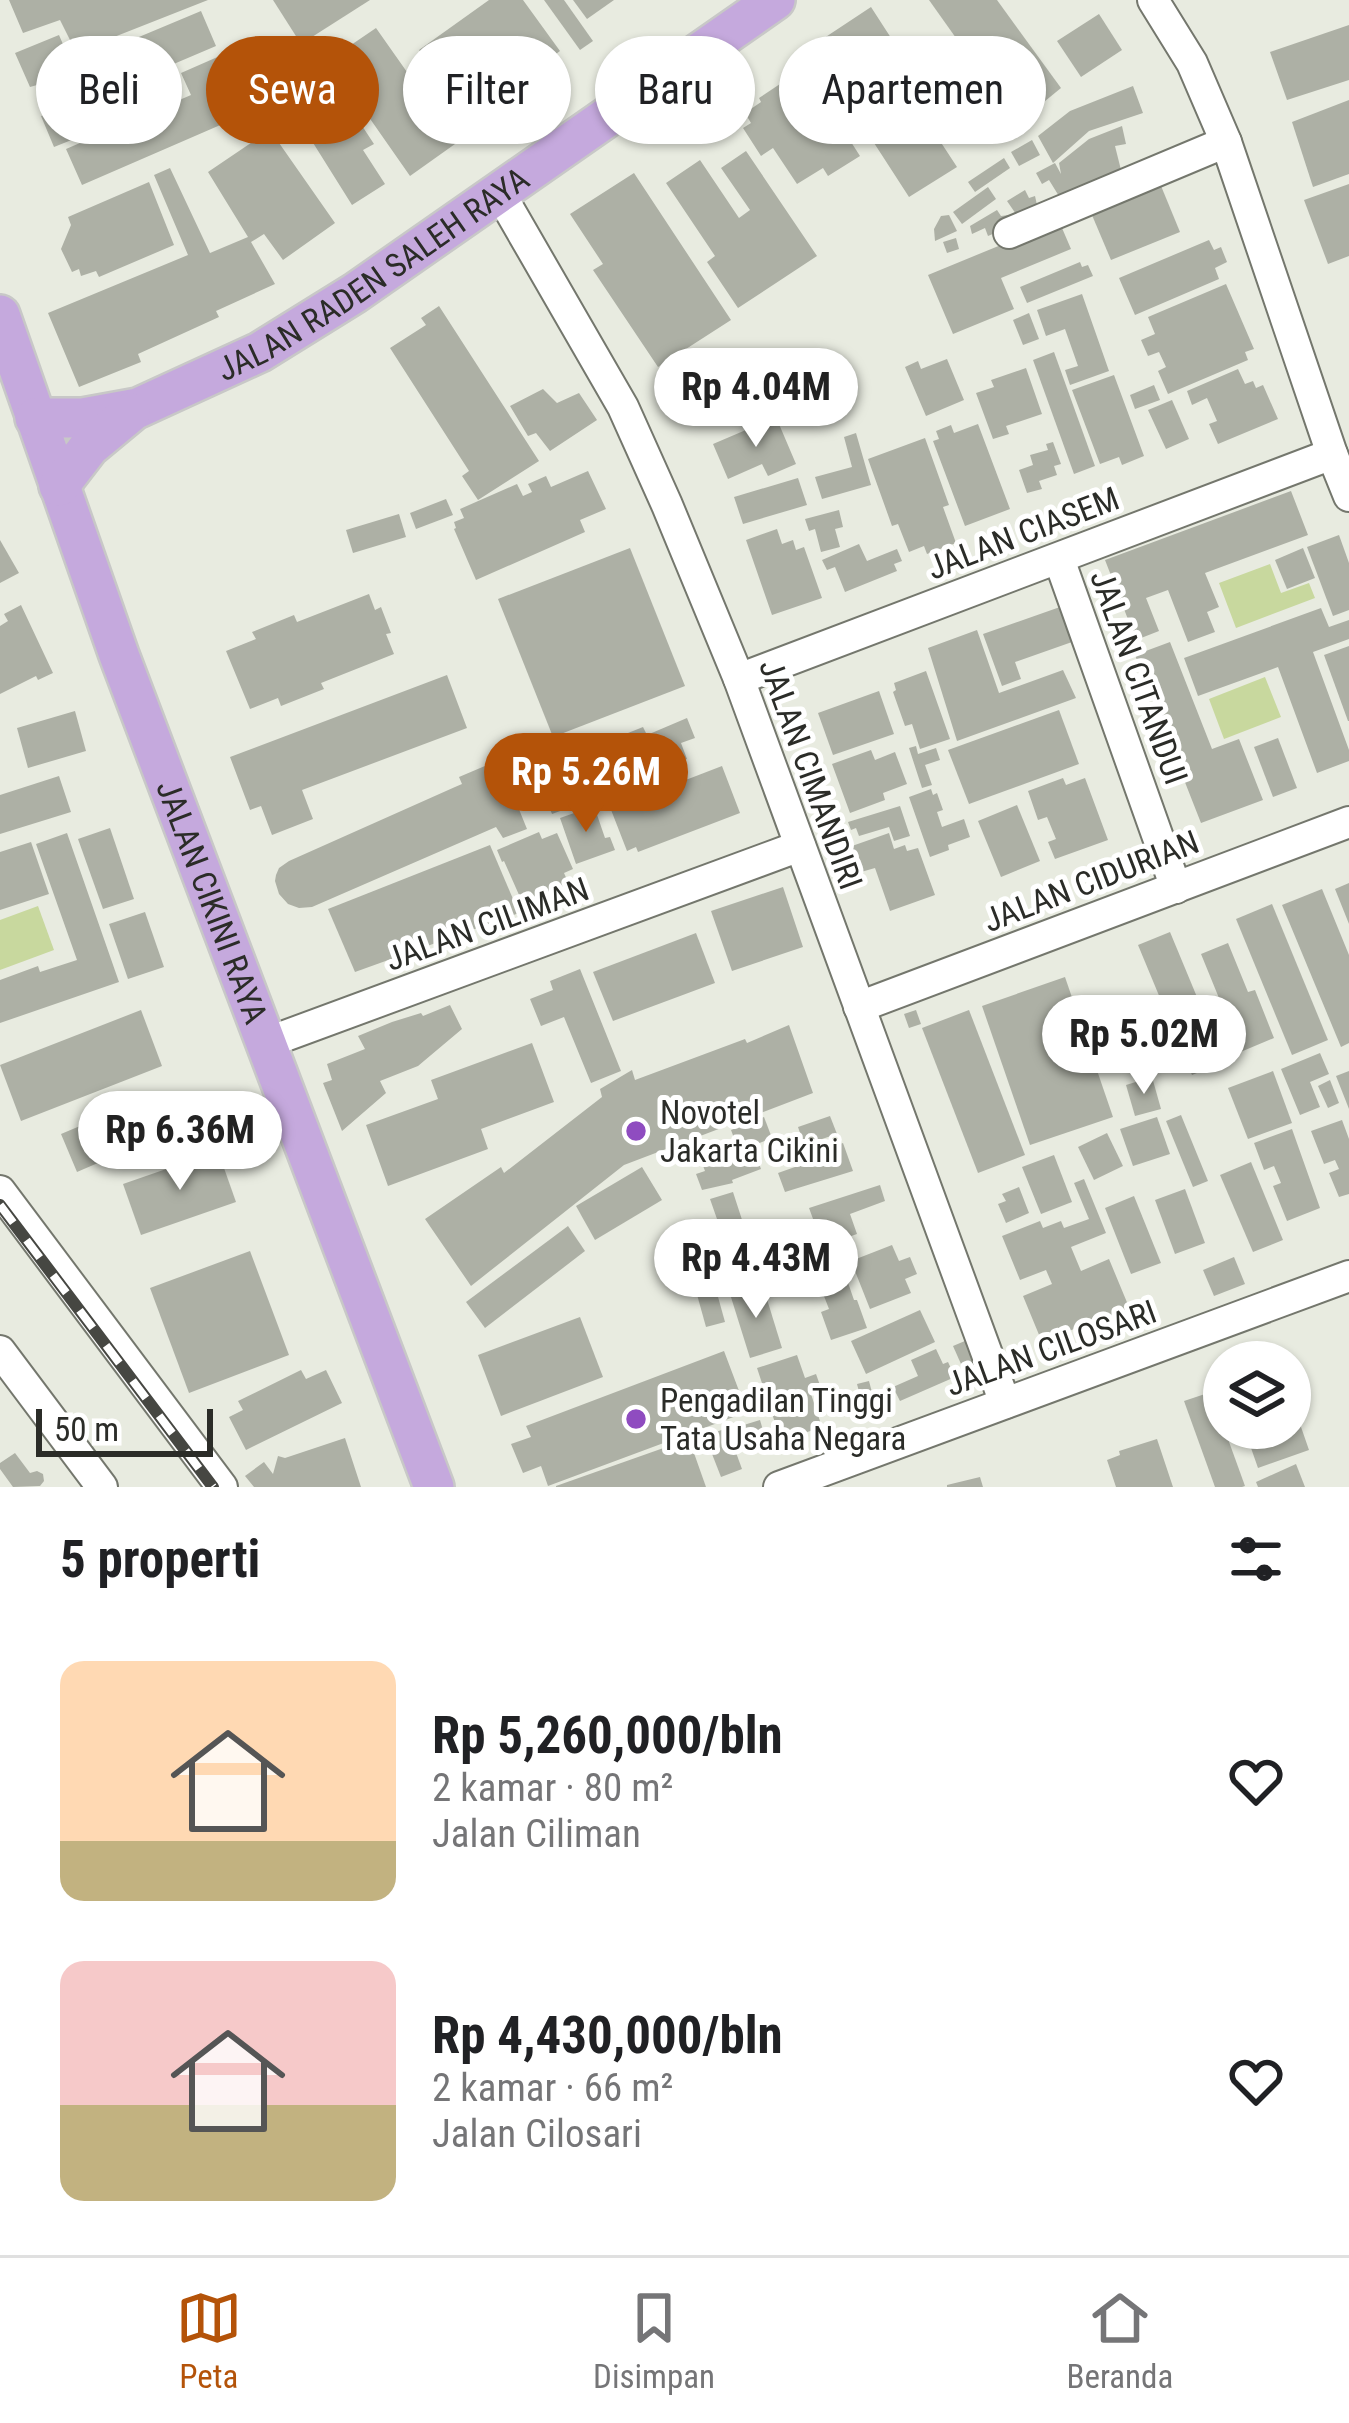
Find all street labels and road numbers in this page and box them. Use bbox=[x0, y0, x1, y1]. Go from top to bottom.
street label: JALAN RADEN SALEH RAYA bbox=[211, 159, 536, 388]
street label: JALAN CIASEM bbox=[922, 479, 1124, 587]
street label: JALAN CITANDUI bbox=[1082, 565, 1196, 789]
street label: JALAN CIMANDIRI bbox=[751, 654, 871, 894]
street label: JALAN CIKINI RAYA bbox=[149, 775, 276, 1029]
street label: JALAN CIDURIAN bbox=[978, 822, 1204, 940]
street label: JALAN CILIMAN bbox=[380, 869, 594, 979]
street label: JALAN CILOSARI bbox=[940, 1292, 1162, 1404]

